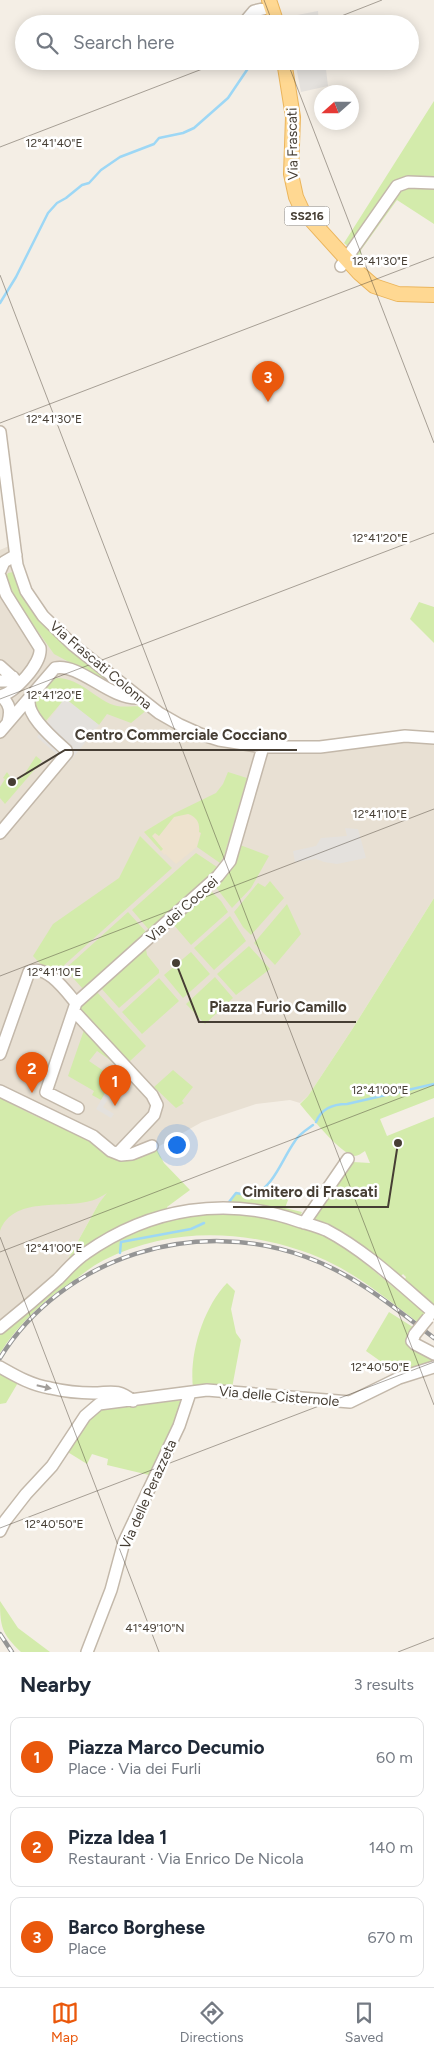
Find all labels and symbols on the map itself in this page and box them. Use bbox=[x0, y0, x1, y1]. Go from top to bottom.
north arrow bbox=[314, 85, 359, 130]
street label: Via Frascati bbox=[283, 108, 302, 180]
text: 12°41'40"E bbox=[26, 136, 83, 150]
road number: SS216 bbox=[284, 207, 330, 226]
text: 12°41'30"E bbox=[352, 254, 408, 268]
pin: 3 bbox=[252, 361, 284, 402]
text: 12°41'30"E bbox=[26, 412, 82, 426]
text: 12°41'20"E bbox=[352, 531, 408, 545]
street label: Via Frascati Colonna bbox=[46, 618, 155, 713]
text: 12°41'20"E bbox=[26, 688, 82, 702]
callout: Centro Commerciale Cocciano bbox=[65, 720, 297, 750]
text: Centro Commerciale Cocciano bbox=[75, 726, 287, 744]
text: 12°41'10"E bbox=[353, 807, 407, 821]
street label: Via dei Coccei bbox=[143, 873, 222, 946]
text: 12°41'10"E bbox=[27, 965, 81, 979]
callout: Piazza Furio Camillo bbox=[199, 992, 356, 1022]
text: Piazza Furio Camillo bbox=[209, 998, 347, 1016]
pin: 2 bbox=[16, 1052, 48, 1093]
pin: 1 bbox=[99, 1065, 131, 1106]
text: 12°41'00"E bbox=[351, 1083, 409, 1097]
your location bbox=[164, 1132, 190, 1158]
callout: Cimitero di Frascati bbox=[233, 1177, 388, 1207]
text: Cimitero di Frascati bbox=[242, 1183, 378, 1201]
text: 12°41'00"E bbox=[25, 1241, 83, 1255]
text: 12°40'50"E bbox=[350, 1360, 410, 1374]
one-way arrow bbox=[37, 1383, 52, 1391]
street label: Via delle Cisternole bbox=[218, 1383, 340, 1410]
street label: Via delle Perazzeta bbox=[117, 1437, 180, 1552]
text: 12°40'50"E bbox=[24, 1517, 84, 1531]
text: 41°49'10"N bbox=[125, 1621, 185, 1635]

